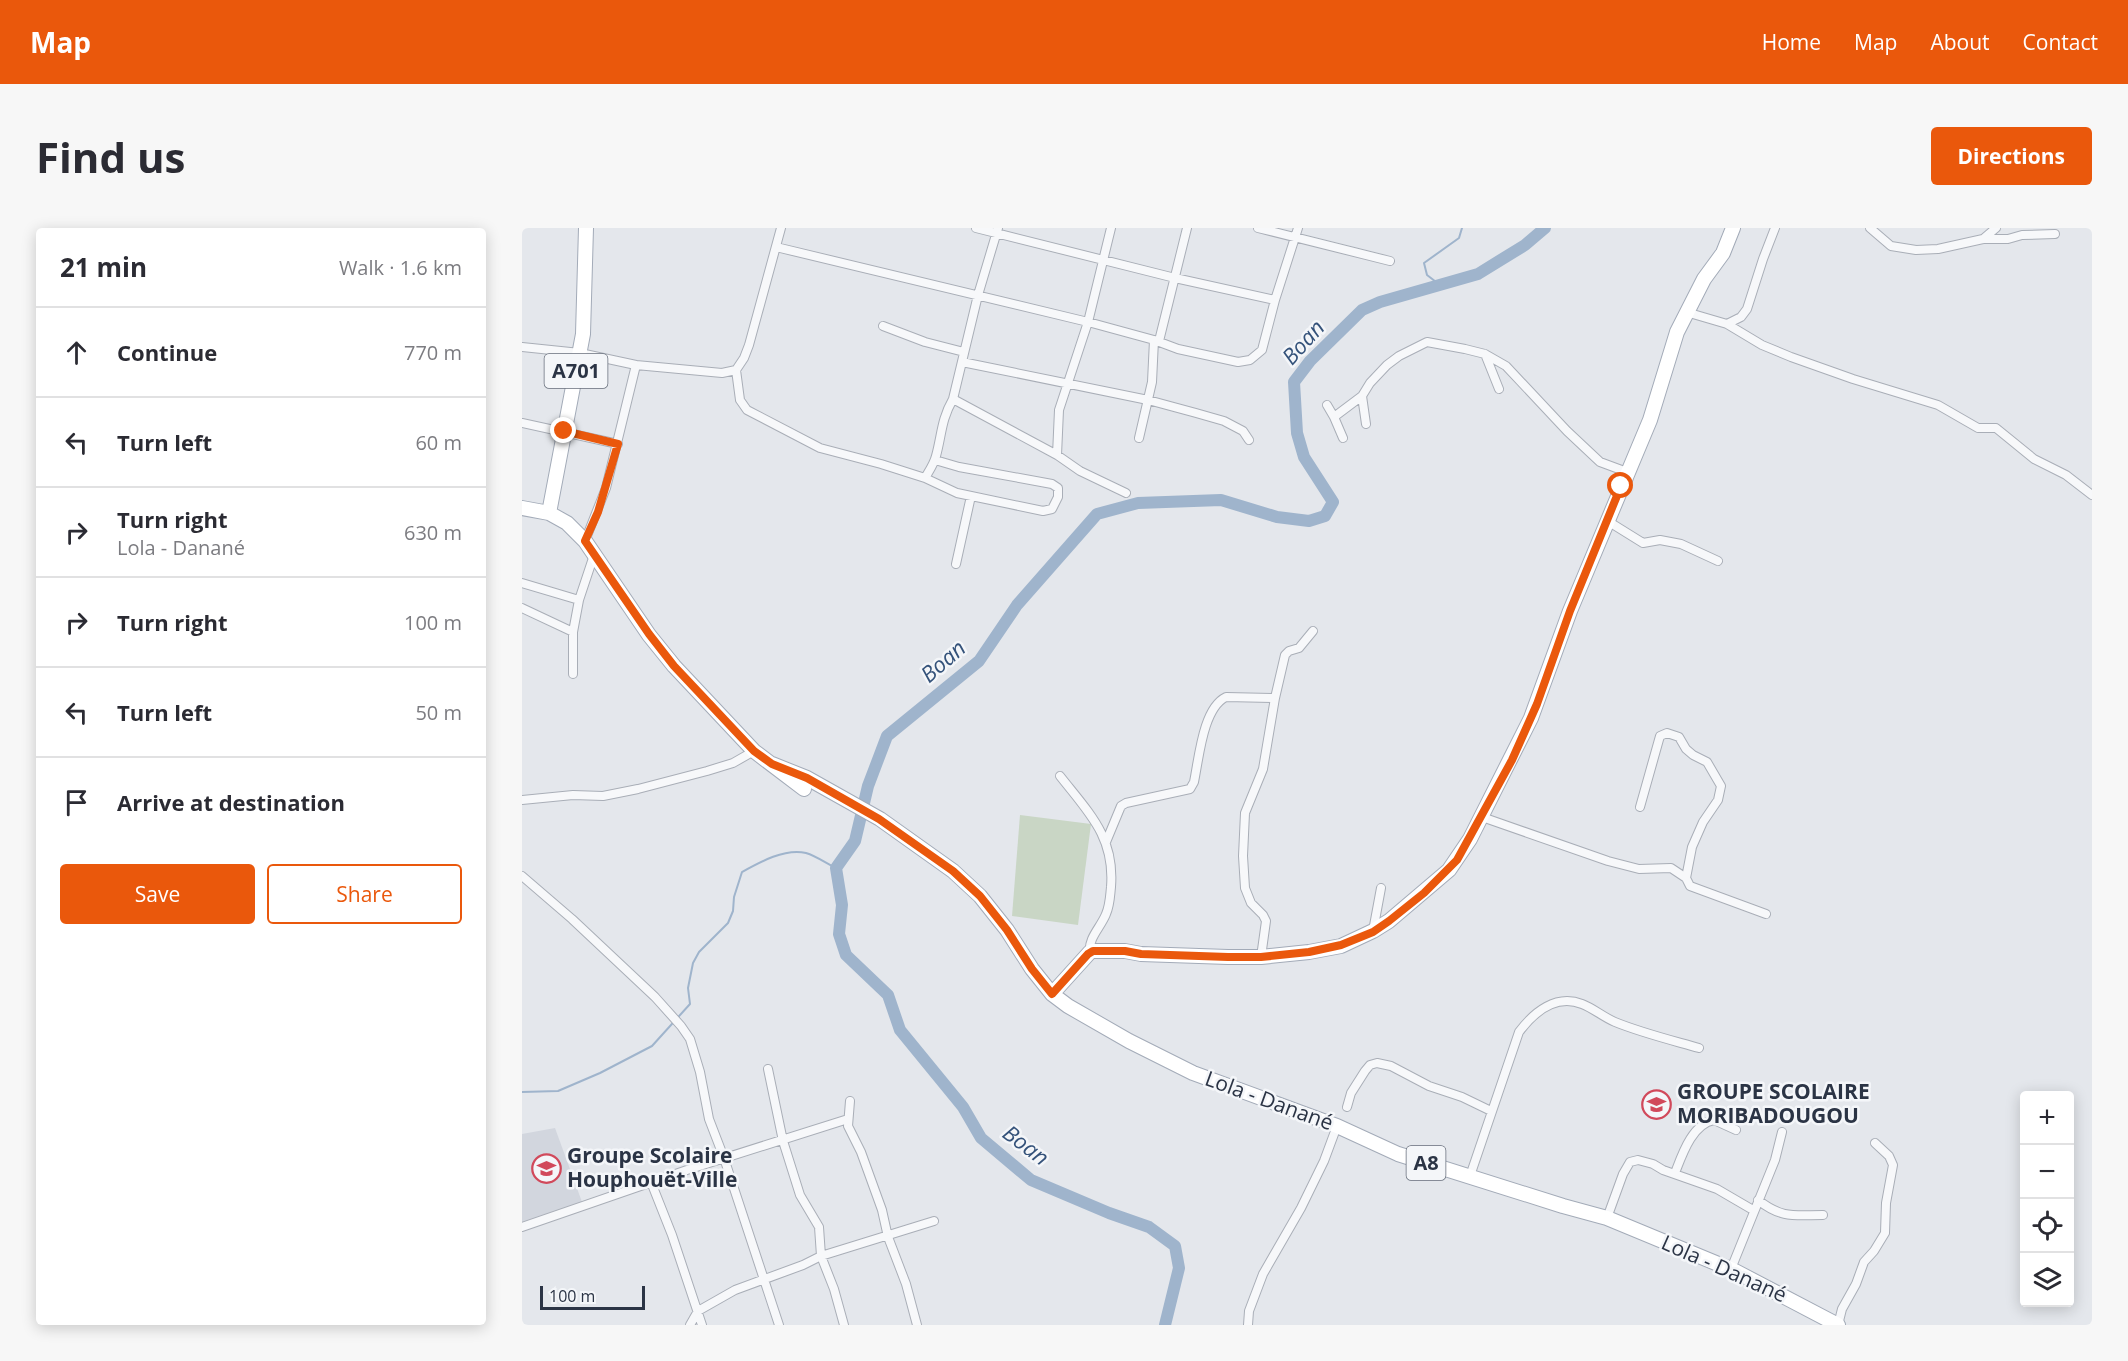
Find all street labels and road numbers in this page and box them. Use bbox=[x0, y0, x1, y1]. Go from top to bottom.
road number: A701 bbox=[544, 354, 608, 388]
street label: Lola - Danané bbox=[1201, 1064, 1337, 1136]
road number: A8 bbox=[1406, 1146, 1446, 1180]
street label: Lola - Danané bbox=[1657, 1228, 1791, 1308]

